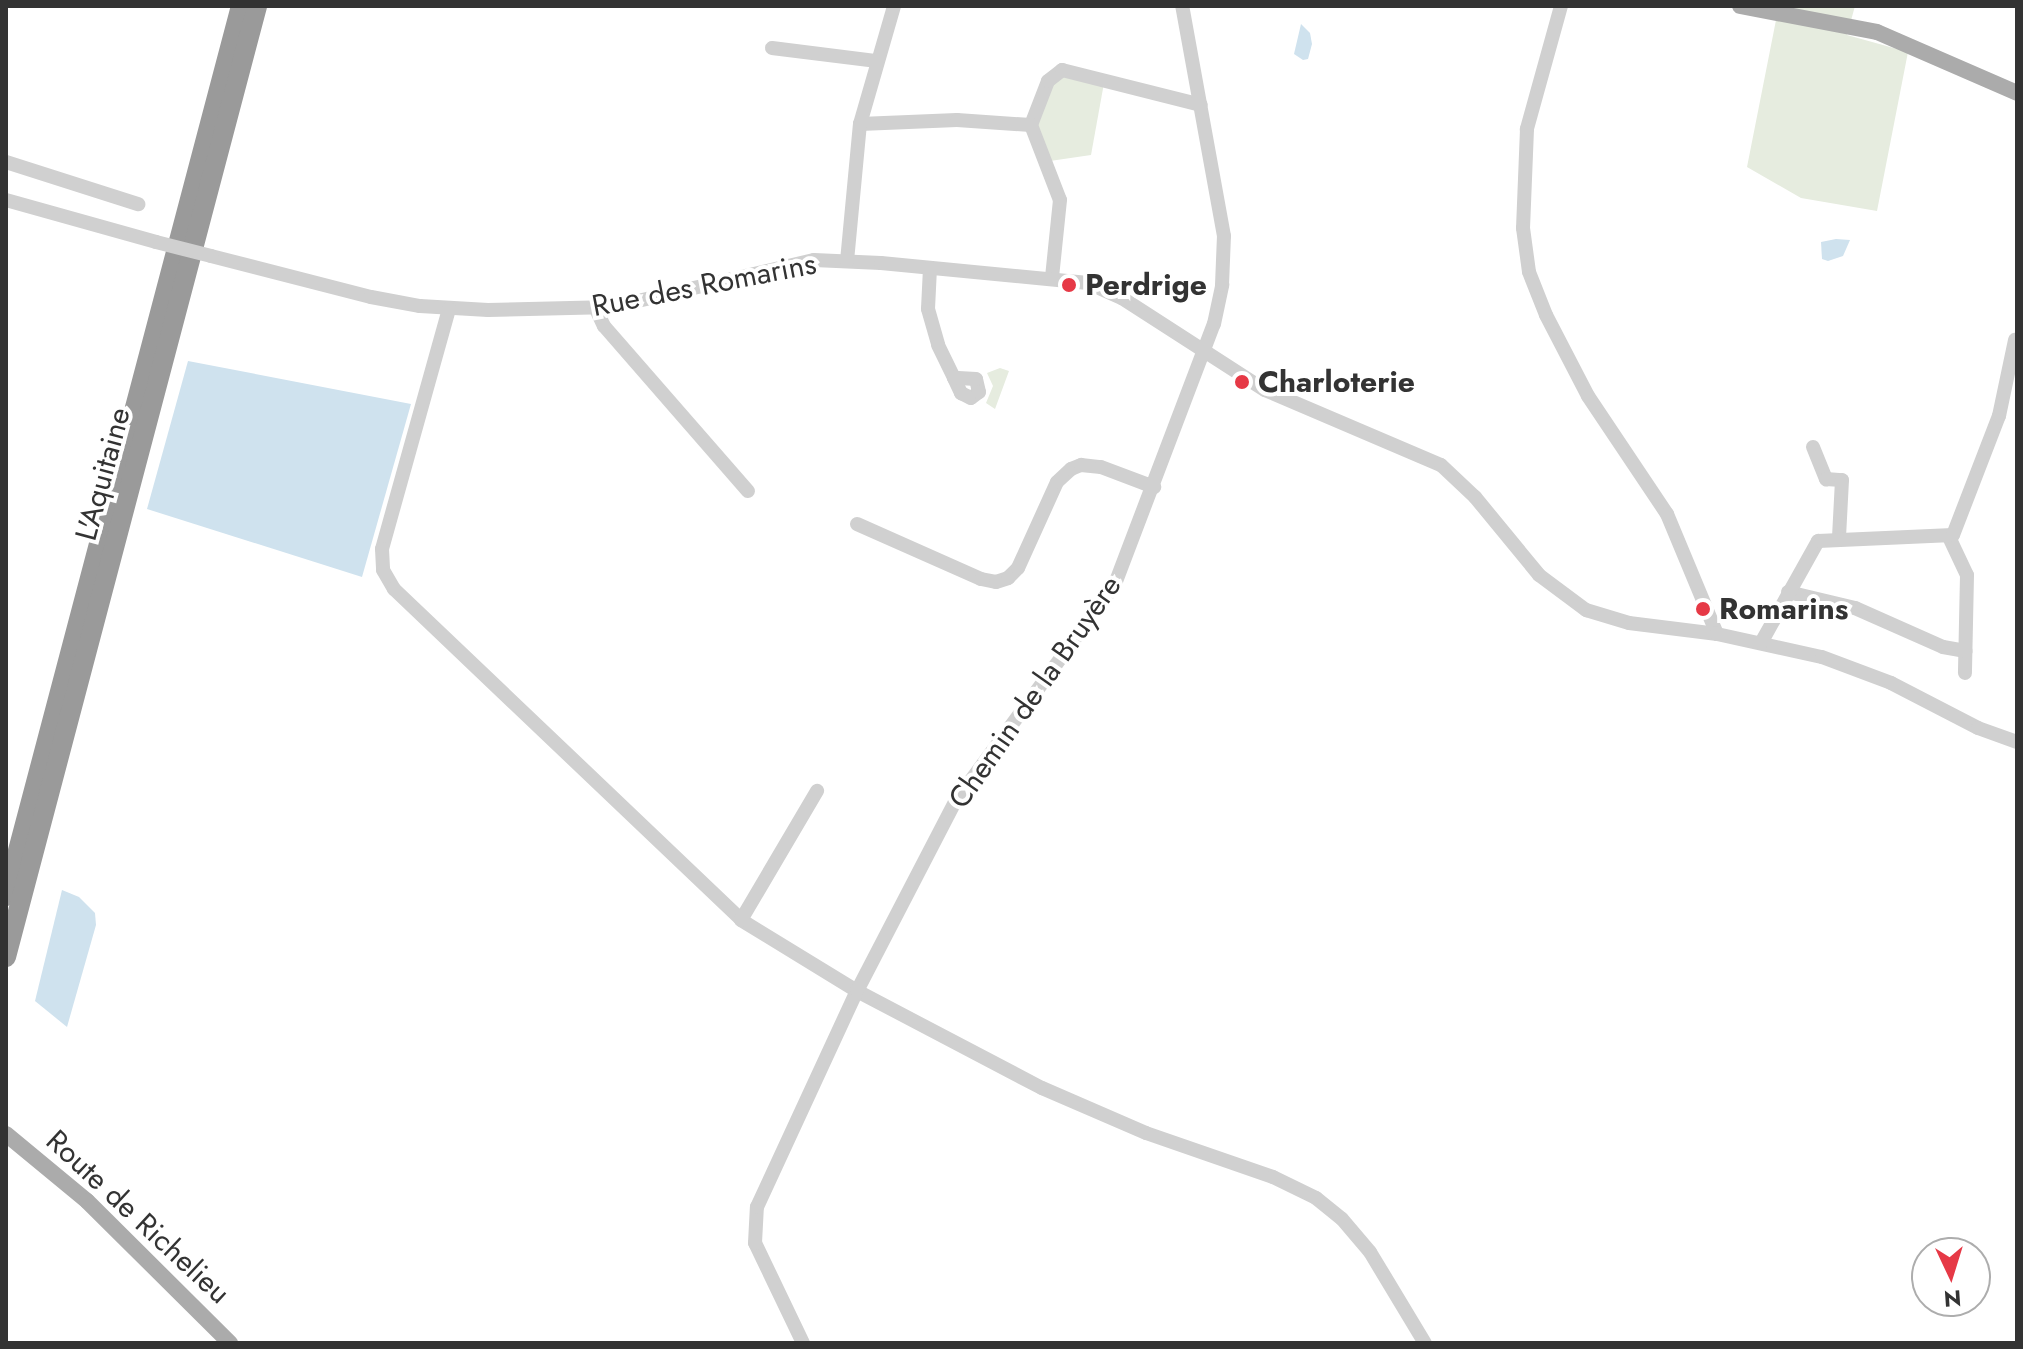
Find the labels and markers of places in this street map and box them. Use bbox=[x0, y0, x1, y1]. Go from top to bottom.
place label: Perdrige bbox=[1085, 267, 1207, 303]
marker: Perdrige bbox=[1060, 276, 1078, 294]
place label: Charloterie bbox=[1258, 364, 1415, 400]
marker: Charloterie bbox=[1233, 373, 1251, 391]
place label: Romarins bbox=[1719, 591, 1848, 627]
marker: Romarins bbox=[1694, 600, 1712, 618]

